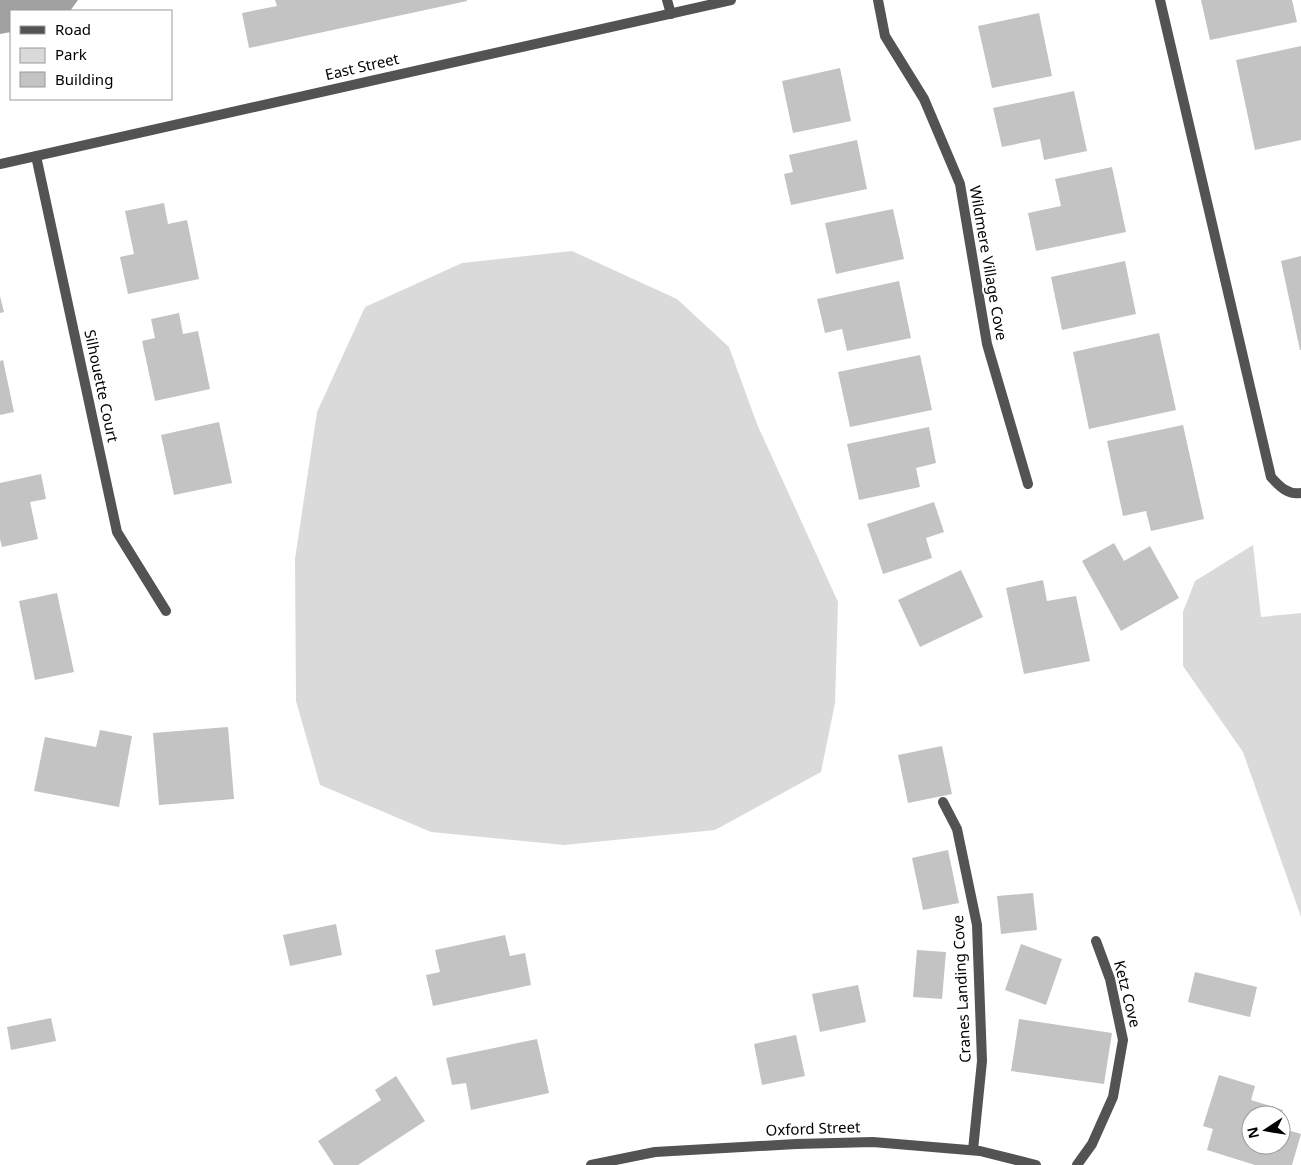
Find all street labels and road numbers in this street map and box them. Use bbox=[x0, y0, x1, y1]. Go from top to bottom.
street label: East Street bbox=[323, 48, 401, 84]
street label: Wildmere Village Cove bbox=[966, 184, 1012, 342]
street label: Silhouette Court bbox=[80, 328, 124, 445]
street label: Cranes Landing Cove bbox=[947, 915, 975, 1063]
street label: Ketz Cove bbox=[1110, 958, 1146, 1029]
street label: Oxford Street bbox=[765, 1116, 861, 1140]

